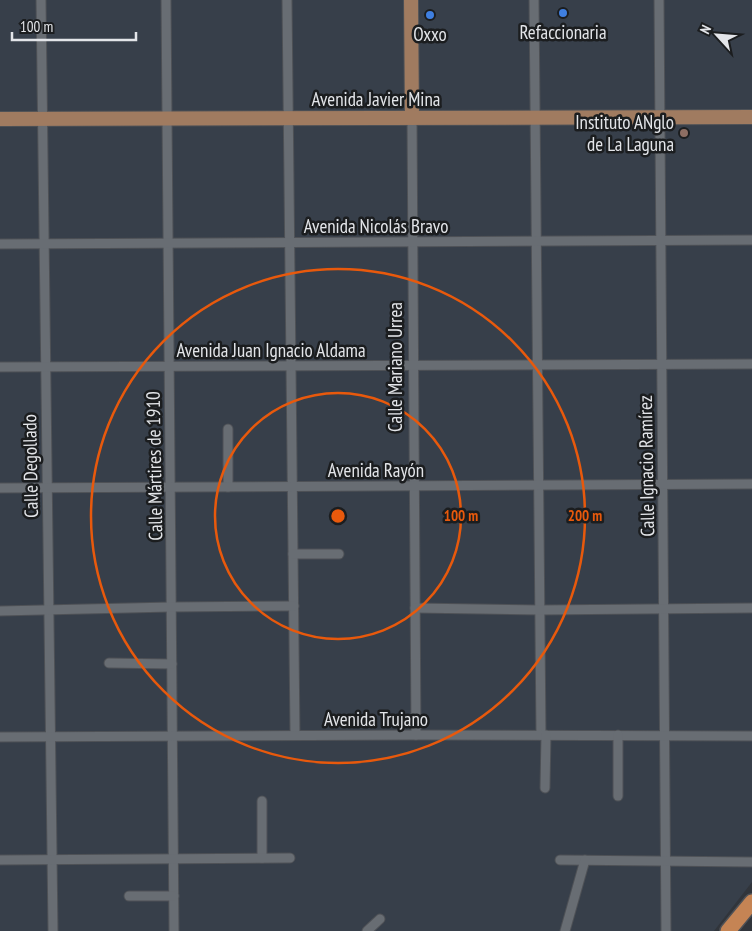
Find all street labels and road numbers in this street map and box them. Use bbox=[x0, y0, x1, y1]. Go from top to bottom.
street label: Avenida Javier Mina bbox=[312, 87, 440, 111]
street label: Avenida Nicolás Bravo bbox=[304, 214, 448, 238]
street label: Calle Mariano Urrea bbox=[383, 302, 407, 432]
street label: Avenida Juan Ignacio Aldama bbox=[176, 338, 366, 362]
street label: Calle Mártires de 1910 bbox=[141, 391, 167, 541]
street label: Calle Ignacio Ramírez bbox=[633, 395, 659, 537]
street label: Calle Degollado bbox=[17, 414, 43, 518]
street label: Avenida Rayón bbox=[328, 458, 424, 482]
street label: Avenida Trujano bbox=[324, 707, 428, 731]

